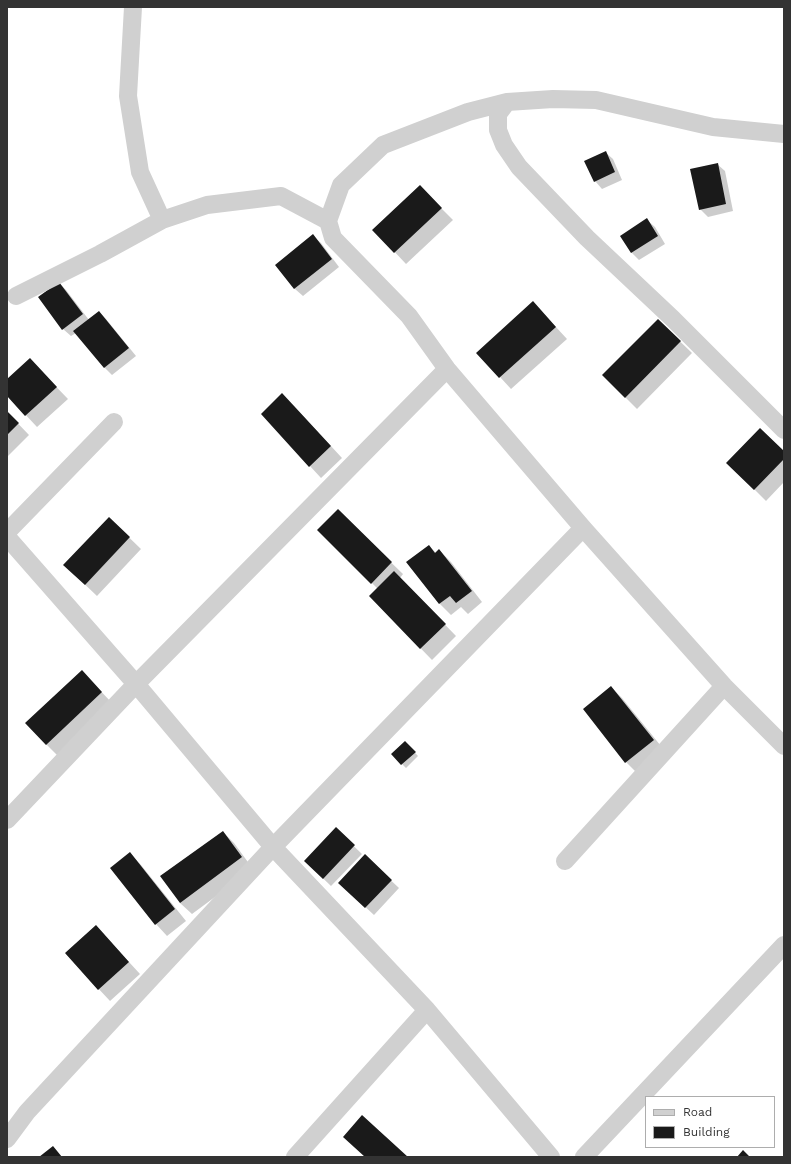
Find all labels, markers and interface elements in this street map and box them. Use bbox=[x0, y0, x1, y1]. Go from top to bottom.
legend bbox=[645, 1096, 775, 1148]
text: Road bbox=[683, 1105, 712, 1119]
text: Building bbox=[683, 1125, 730, 1139]

